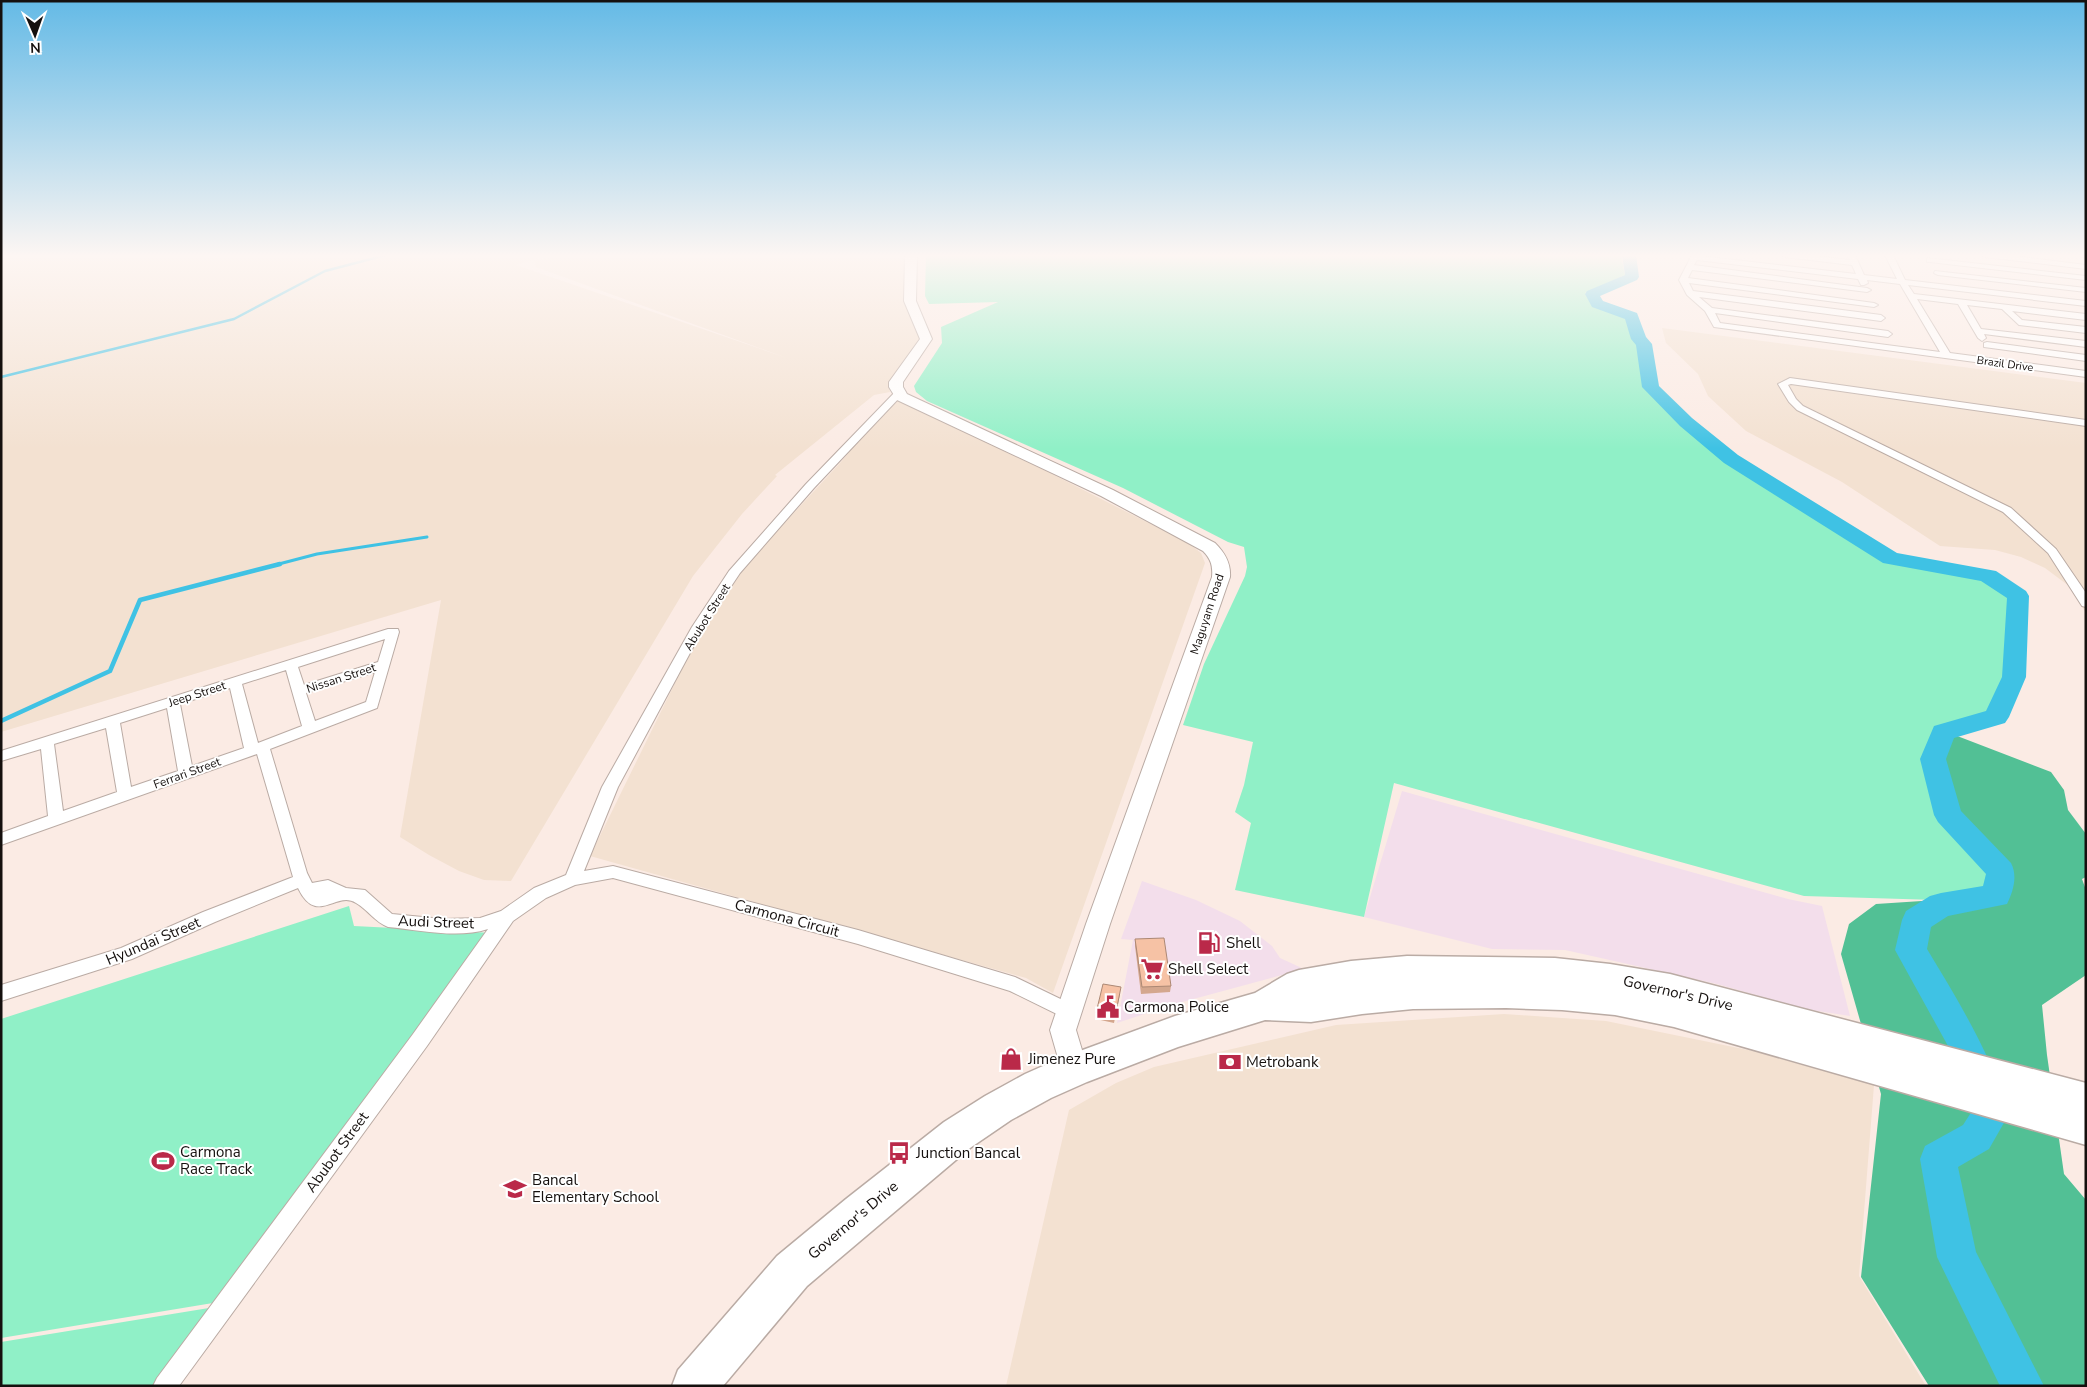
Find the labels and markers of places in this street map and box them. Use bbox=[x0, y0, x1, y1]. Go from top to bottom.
fuel station icon: Shell bbox=[1196, 930, 1222, 956]
place label: Shell bbox=[1226, 933, 1261, 953]
supermarket icon: Shell Select bbox=[1139, 956, 1165, 982]
place label: Shell Select bbox=[1168, 959, 1249, 979]
public building icon: Carmona Police bbox=[1095, 994, 1121, 1020]
place label: Carmona Police bbox=[1124, 997, 1229, 1017]
shop icon: Jimenez Pure bbox=[998, 1046, 1024, 1072]
place label: Jimenez Pure bbox=[1027, 1049, 1116, 1069]
bank icon: Metrobank bbox=[1217, 1049, 1243, 1075]
place label: Metrobank bbox=[1246, 1052, 1319, 1072]
bus stop icon: Junction Bancal bbox=[886, 1140, 912, 1166]
place label: Carmona Race Track bbox=[180, 1142, 253, 1179]
place label: Junction Bancal bbox=[915, 1143, 1021, 1163]
sports icon: Carmona Race Track bbox=[150, 1148, 176, 1174]
place label: Bancal Elementary School bbox=[532, 1170, 659, 1207]
school or university icon: Bancal Elementary School bbox=[502, 1176, 528, 1202]

